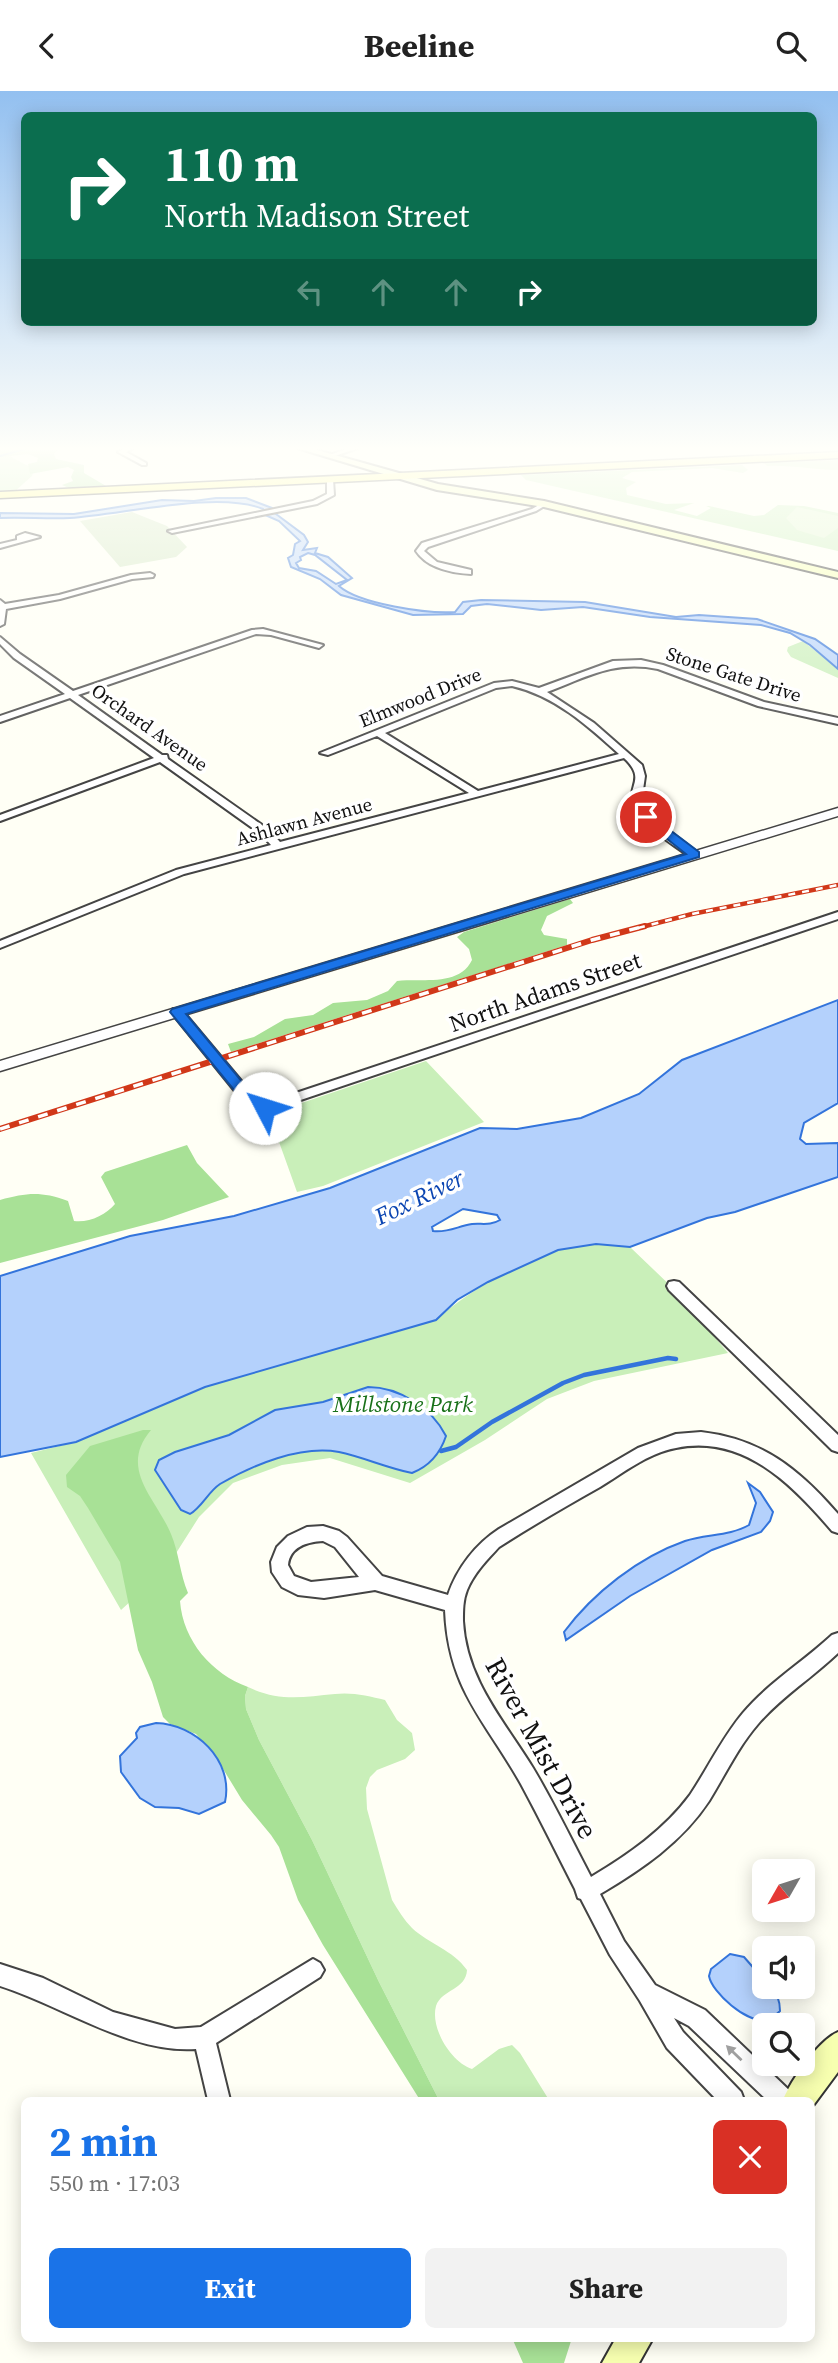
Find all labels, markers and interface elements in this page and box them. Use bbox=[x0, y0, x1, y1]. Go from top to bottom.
text: Beeline bbox=[364, 24, 474, 68]
icon: back bbox=[28, 27, 66, 65]
icon: search bbox=[772, 27, 810, 65]
text: 110 m bbox=[164, 130, 299, 197]
icon: right bbox=[49, 140, 140, 231]
text: North Madison Street bbox=[164, 194, 469, 238]
icon: left bbox=[291, 273, 329, 311]
icon: ahead bbox=[364, 273, 402, 311]
icon: ahead bbox=[437, 273, 475, 311]
icon: right bbox=[510, 273, 548, 311]
street label: Stone Gate Drive bbox=[663, 640, 805, 708]
street label: Elmwood Drive bbox=[355, 661, 485, 733]
street label: Orchard Avenue bbox=[87, 677, 213, 777]
pin bbox=[616, 787, 676, 847]
street label: Ashlawn Avenue bbox=[233, 790, 375, 852]
icon: arrive bbox=[627, 798, 665, 836]
street label: North Adams Street bbox=[445, 944, 646, 1040]
position arrow bbox=[228, 1071, 302, 1145]
water label: Fox River bbox=[368, 1161, 470, 1233]
park label: Millstone Park bbox=[332, 1388, 473, 1420]
street label: River Mist Drive bbox=[477, 1651, 607, 1845]
north arrow bbox=[752, 1859, 816, 1921]
map controls bbox=[752, 1859, 815, 2076]
button: sound bbox=[752, 1936, 815, 1999]
button: search bbox=[752, 2013, 815, 2076]
one-way arrow bbox=[726, 2045, 743, 2061]
text: 2 min bbox=[49, 2112, 158, 2170]
button: close bbox=[713, 2120, 787, 2194]
text: 550 m · 17:03 bbox=[49, 2167, 180, 2199]
button: Exit bbox=[49, 2248, 411, 2328]
button: Share bbox=[425, 2248, 787, 2328]

